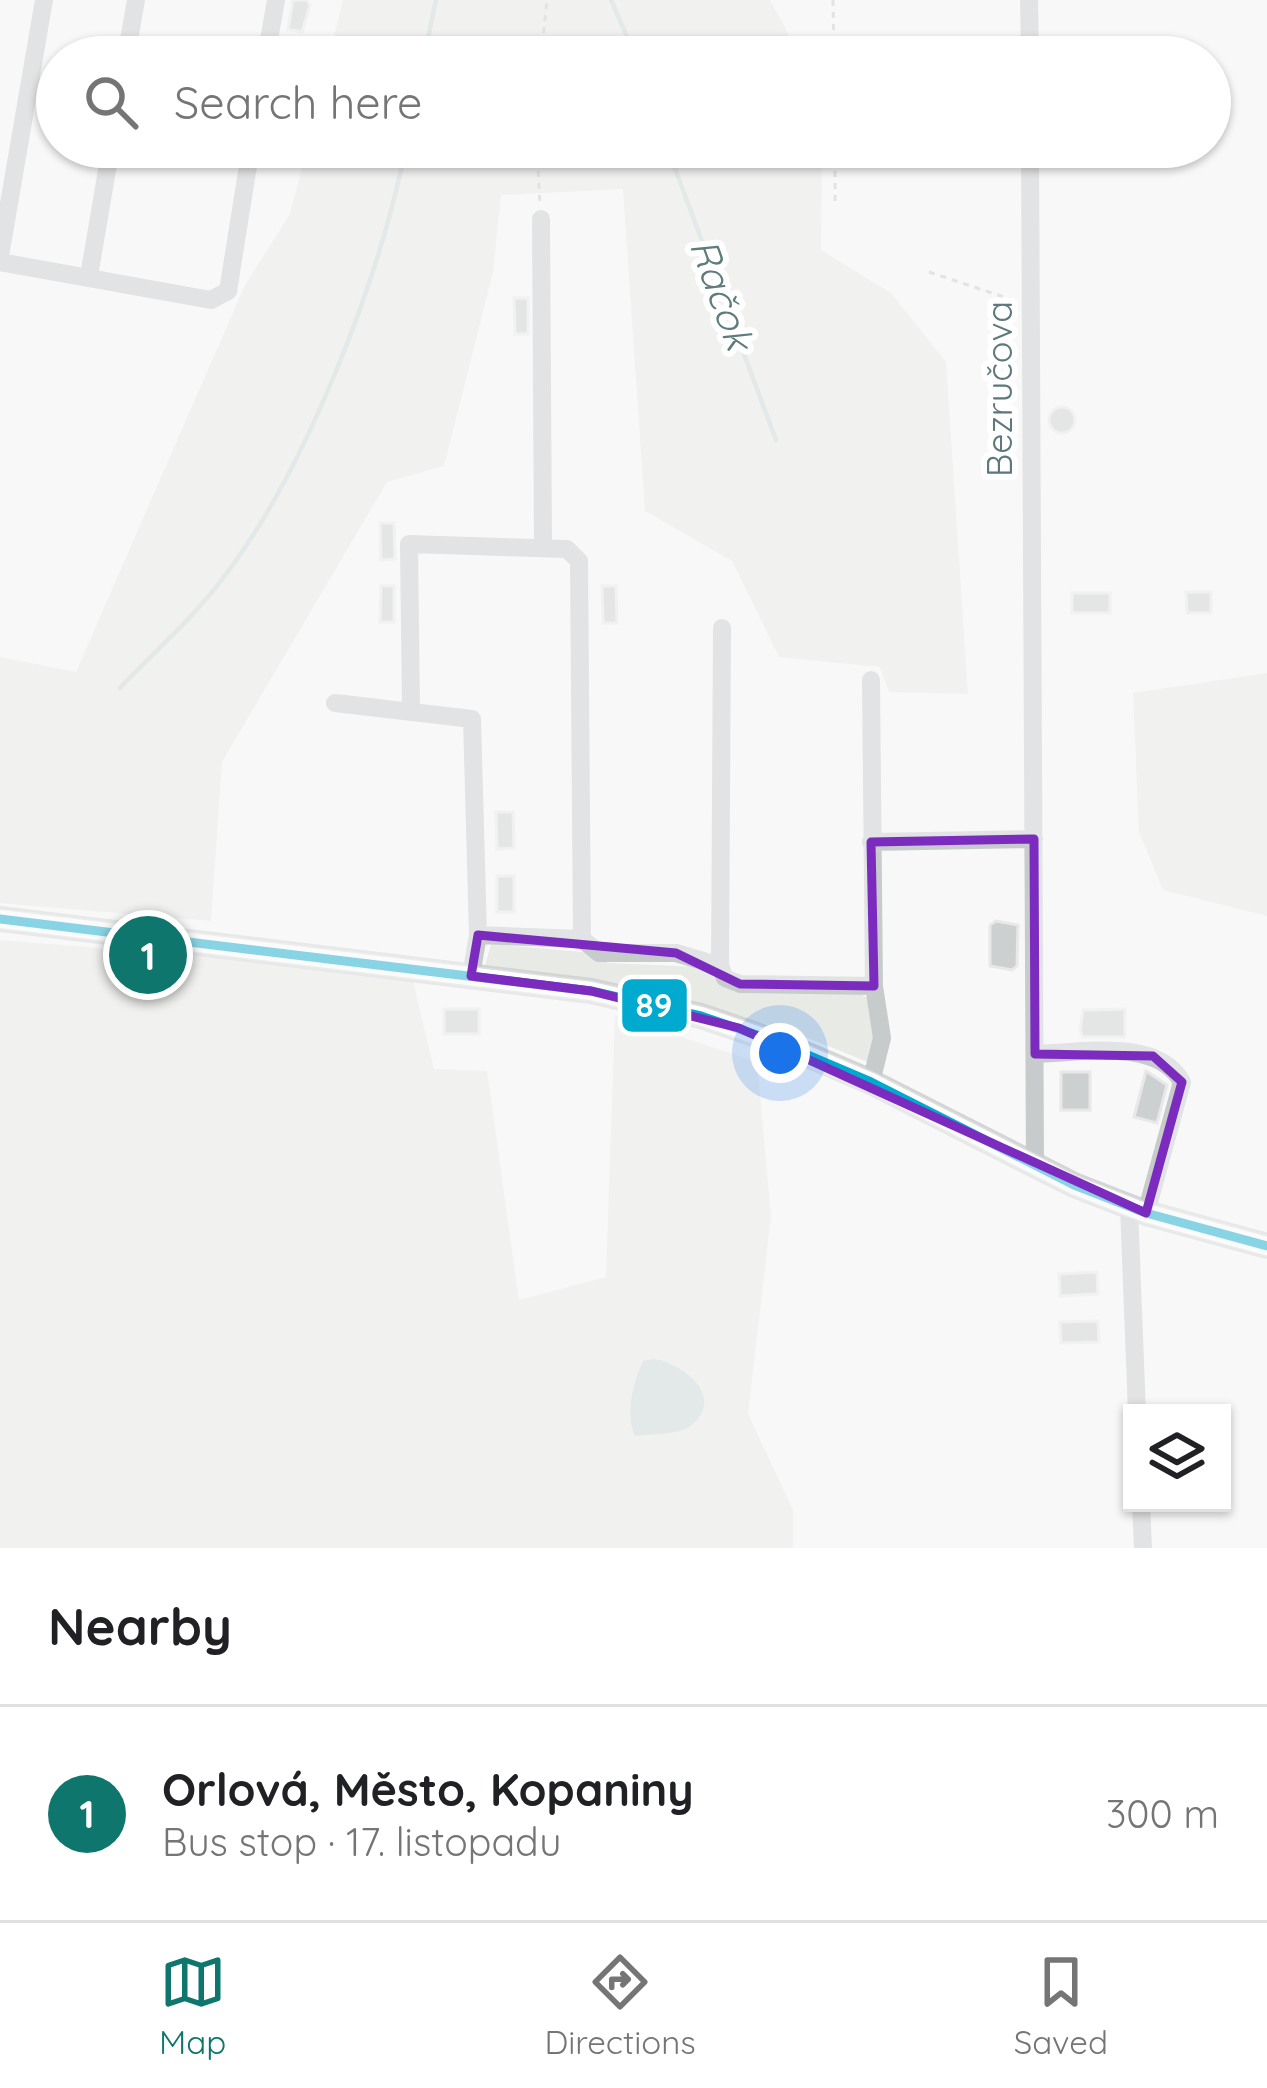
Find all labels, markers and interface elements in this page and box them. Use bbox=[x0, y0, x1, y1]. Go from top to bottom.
search box bbox=[36, 36, 1231, 168]
icon: search bbox=[78, 69, 144, 135]
text: Search here bbox=[174, 74, 422, 130]
water label: Račok bbox=[680, 232, 766, 359]
street label: Bezručova bbox=[976, 301, 1021, 477]
pin: 1 bbox=[109, 910, 187, 1000]
line badge: 89 bbox=[620, 977, 689, 1034]
text: 89 bbox=[636, 984, 672, 1025]
your location bbox=[750, 1023, 810, 1083]
map controls bbox=[1123, 1404, 1231, 1512]
button: layers bbox=[1123, 1404, 1231, 1512]
text: Nearby bbox=[48, 1594, 232, 1658]
text: Orlová, Město, Kopaniny bbox=[162, 1761, 694, 1817]
text: 1 bbox=[79, 1789, 95, 1838]
text: 300 m bbox=[1106, 1789, 1219, 1838]
text: Bus stop · 17. listopadu bbox=[162, 1817, 562, 1866]
tab: Map bbox=[159, 1949, 226, 2062]
tab: Directions bbox=[544, 1949, 696, 2062]
tab: Saved bbox=[1014, 1949, 1108, 2062]

